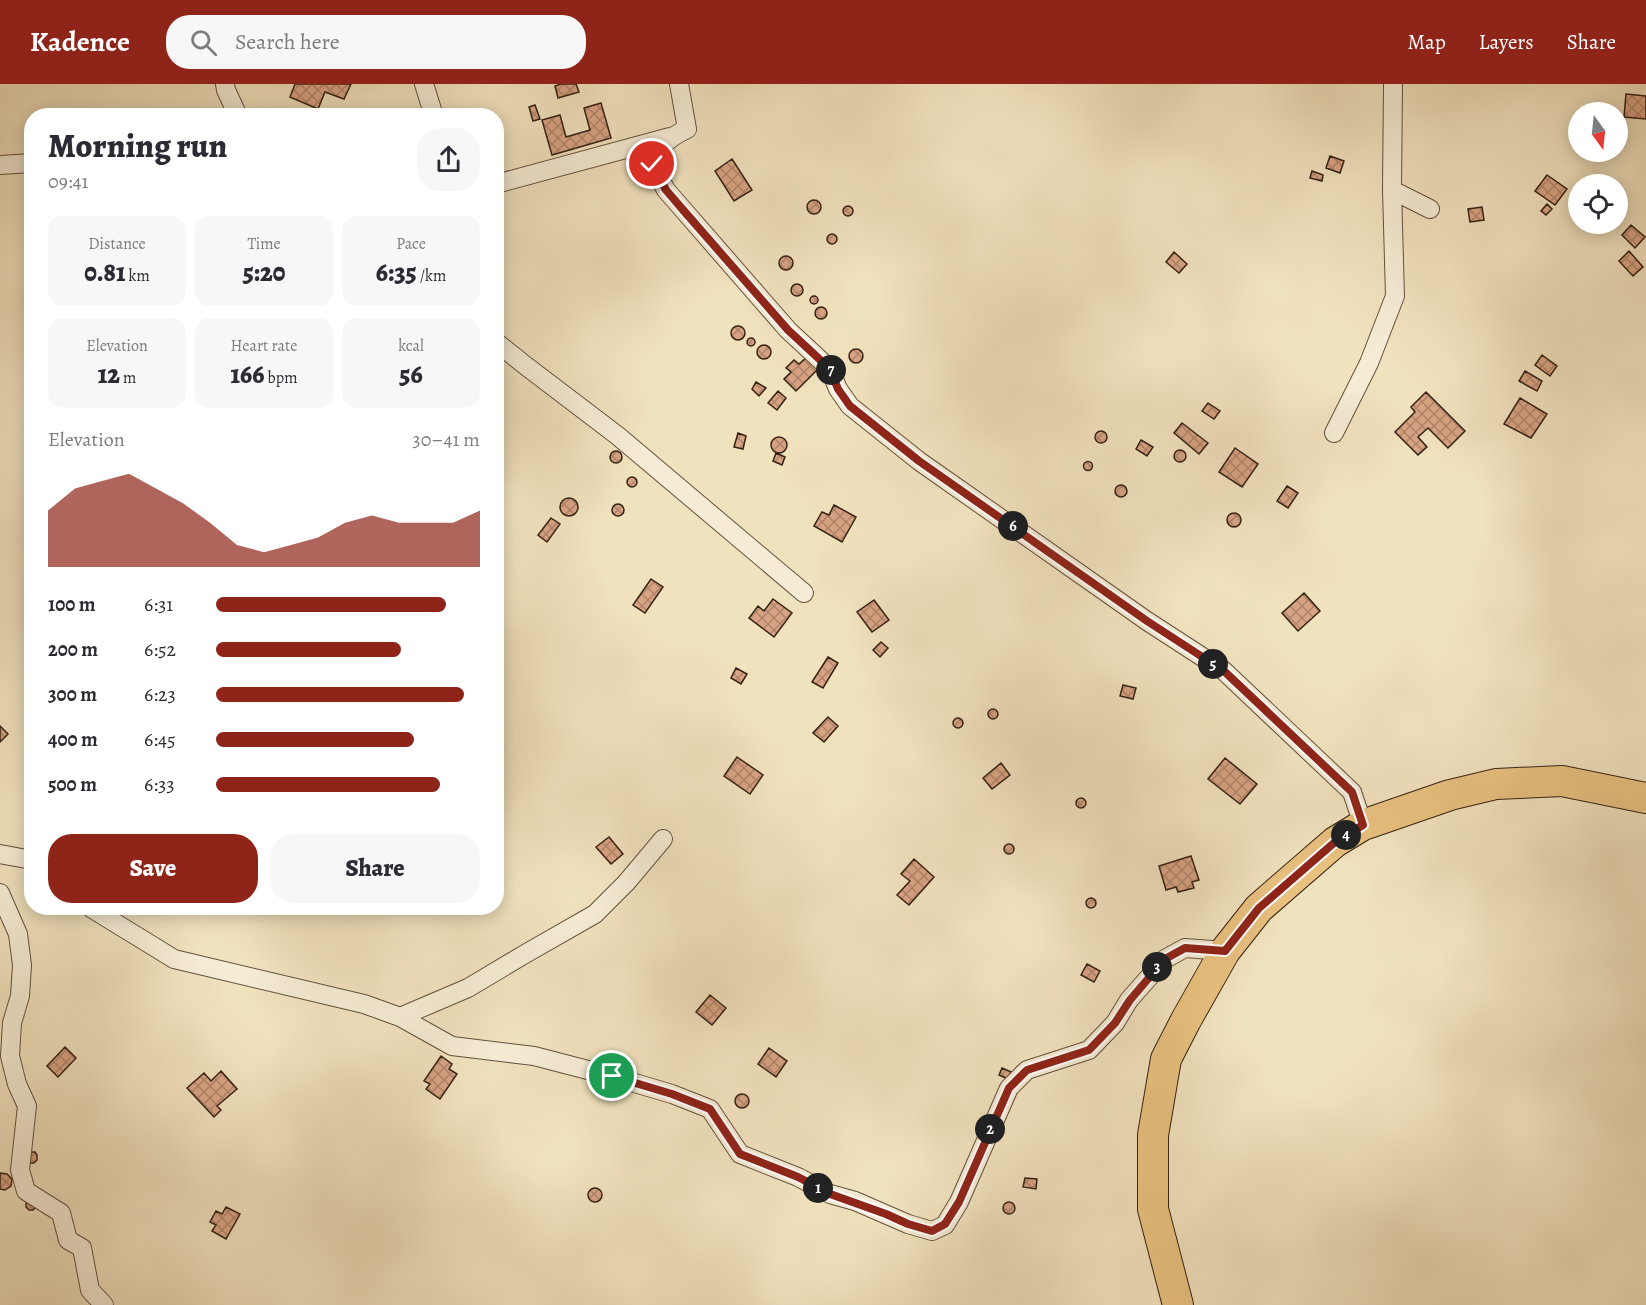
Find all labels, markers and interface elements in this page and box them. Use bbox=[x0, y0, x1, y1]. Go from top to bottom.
search box bbox=[166, 15, 586, 69]
text: Kadence bbox=[30, 23, 130, 61]
icon: search bbox=[187, 26, 220, 59]
text: Search here bbox=[235, 27, 340, 57]
text: Map bbox=[1407, 28, 1446, 56]
text: Layers bbox=[1479, 28, 1534, 56]
text: Share bbox=[1567, 28, 1616, 56]
north arrow bbox=[1568, 102, 1628, 162]
map controls bbox=[1568, 102, 1628, 234]
text: Morning run bbox=[48, 123, 227, 168]
button: share bbox=[417, 128, 480, 191]
pin bbox=[626, 138, 677, 189]
icon: check bbox=[635, 147, 668, 180]
text: 09:41 bbox=[48, 168, 88, 195]
button: locate bbox=[1568, 174, 1628, 234]
text: Distance bbox=[88, 233, 146, 255]
text: Time bbox=[247, 233, 281, 255]
text: Pace bbox=[396, 233, 426, 255]
text: 0.81 bbox=[84, 255, 125, 290]
text: 5:20 bbox=[243, 255, 285, 290]
text: 6:35 bbox=[376, 255, 417, 290]
text: km bbox=[125, 265, 150, 287]
text: /km bbox=[417, 265, 446, 287]
text: Elevation bbox=[86, 335, 148, 357]
text: Heart rate bbox=[231, 335, 297, 357]
text: kcal bbox=[398, 335, 424, 357]
pin: 7 bbox=[816, 355, 846, 385]
text: 12 bbox=[98, 357, 120, 392]
text: 166 bbox=[230, 357, 264, 392]
text: 56 bbox=[399, 357, 423, 392]
text: 7 bbox=[828, 359, 834, 381]
text: m bbox=[120, 367, 136, 389]
text: bpm bbox=[264, 367, 298, 389]
text: Elevation bbox=[48, 426, 125, 453]
text: 30–41 m bbox=[412, 426, 480, 453]
pin: 6 bbox=[998, 511, 1028, 541]
text: 6 bbox=[1009, 515, 1017, 537]
text: 100 m bbox=[48, 591, 96, 618]
text: 6:31 bbox=[144, 591, 173, 618]
text: 200 m bbox=[48, 636, 98, 663]
text: 6:52 bbox=[144, 636, 176, 663]
pin: 5 bbox=[1198, 649, 1228, 679]
text: 5 bbox=[1210, 653, 1216, 675]
text: 300 m bbox=[48, 681, 97, 708]
text: 6:23 bbox=[144, 681, 176, 708]
text: 400 m bbox=[48, 726, 98, 753]
text: 6:45 bbox=[144, 726, 176, 753]
text: 500 m bbox=[48, 771, 97, 798]
text: 6:33 bbox=[144, 771, 175, 798]
pin: 4 bbox=[1331, 820, 1361, 850]
text: 4 bbox=[1342, 824, 1350, 846]
button: Save bbox=[48, 834, 258, 903]
button: Share bbox=[270, 834, 480, 903]
pin: 3 bbox=[1142, 952, 1172, 982]
text: 3 bbox=[1154, 956, 1160, 978]
pin bbox=[586, 1050, 637, 1101]
icon: arrive bbox=[595, 1059, 628, 1092]
pin: 2 bbox=[975, 1114, 1005, 1144]
text: 2 bbox=[986, 1118, 994, 1140]
pin: 1 bbox=[803, 1173, 833, 1203]
text: 1 bbox=[815, 1177, 821, 1199]

